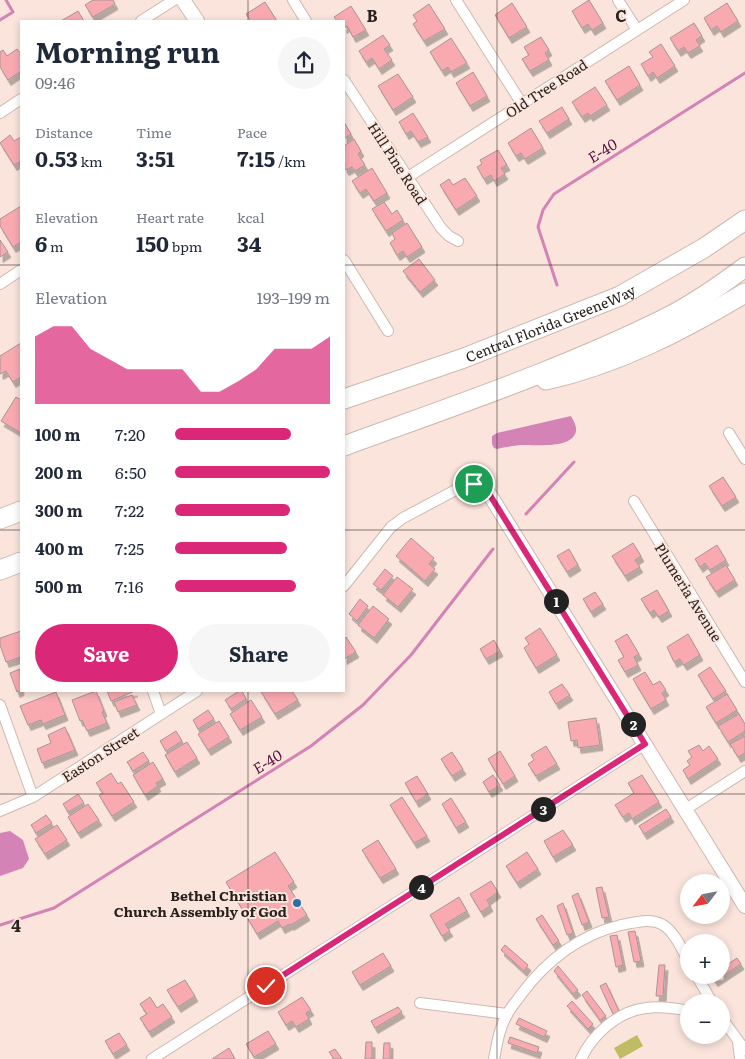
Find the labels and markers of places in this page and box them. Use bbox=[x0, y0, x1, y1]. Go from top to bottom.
pin bbox=[453, 463, 495, 505]
pin: 1 bbox=[544, 588, 568, 614]
pin: 2 bbox=[620, 712, 646, 736]
pin: 3 bbox=[530, 796, 556, 822]
pin: 4 bbox=[408, 874, 434, 900]
place label: Bethel Christian Church Assembly of God bbox=[114, 885, 287, 921]
marker: Bethel Christian Church Assembly of God bbox=[291, 897, 303, 909]
pin bbox=[245, 965, 287, 1007]

